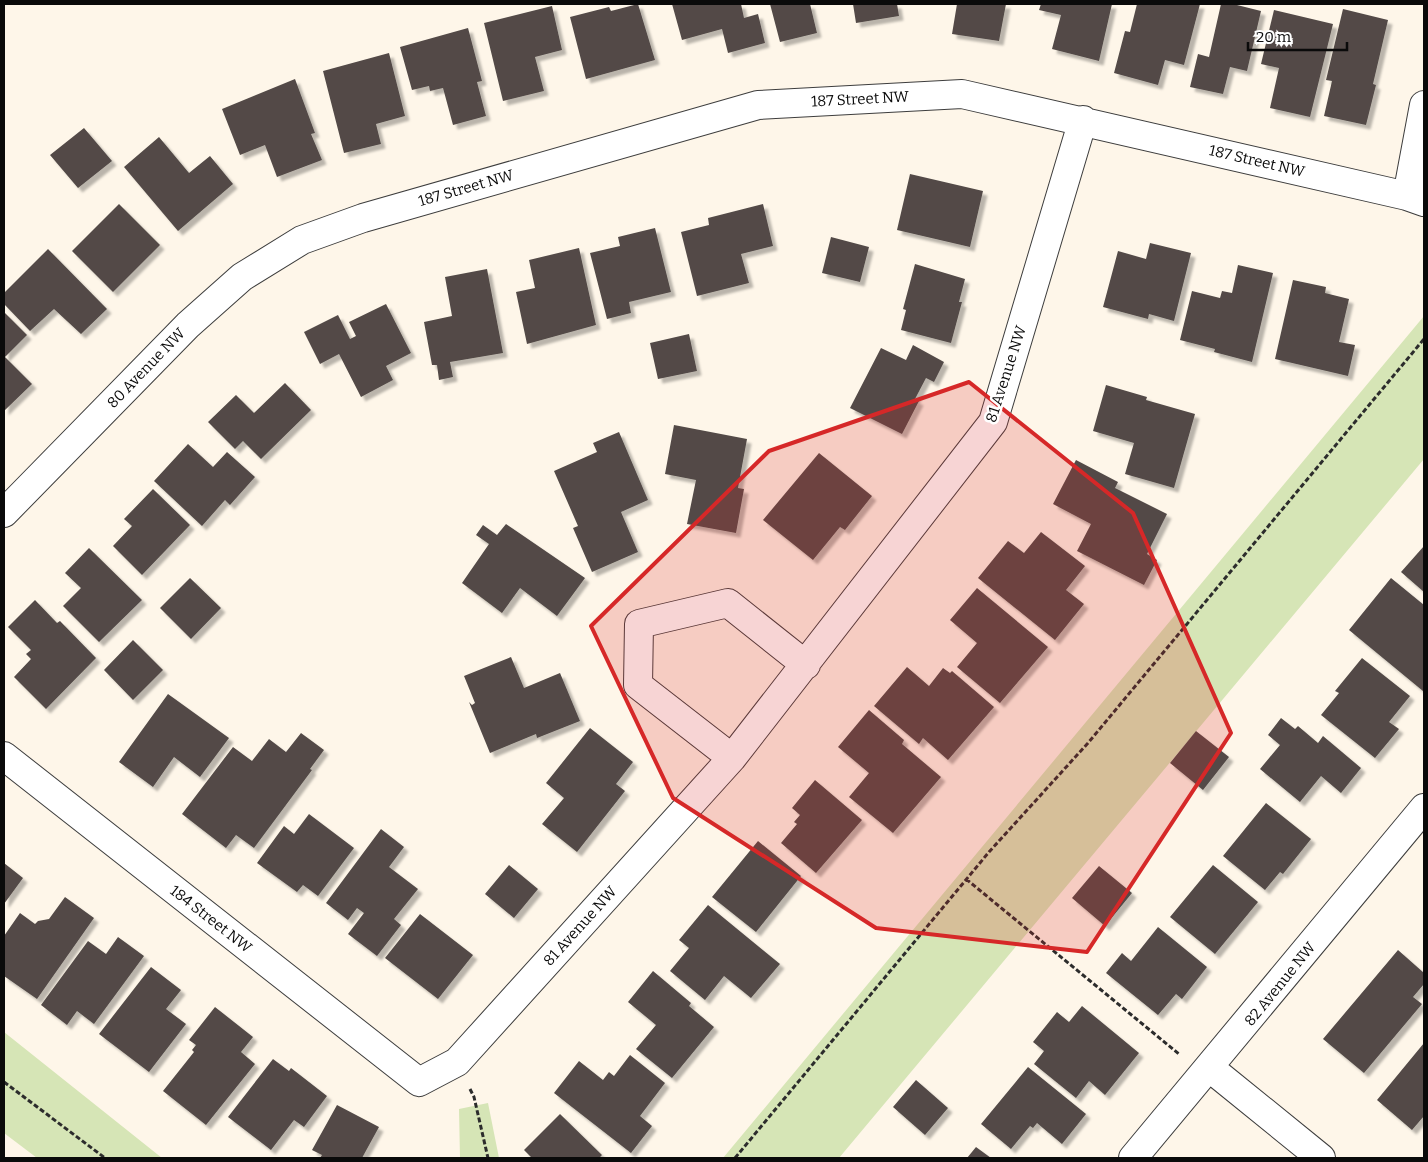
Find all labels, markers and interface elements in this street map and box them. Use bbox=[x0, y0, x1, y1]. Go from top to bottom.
scale bar bbox=[1248, 20, 1347, 52]
text: 20 m bbox=[1256, 28, 1292, 46]
street label: 187 Street NW bbox=[811, 87, 910, 111]
street label: 187 Street NW bbox=[1207, 141, 1307, 181]
street label: 187 Street NW bbox=[416, 166, 516, 210]
street label: 81 Avenue NW bbox=[982, 323, 1030, 425]
street label: 80 Avenue NW bbox=[103, 324, 189, 412]
street label: 184 Street NW bbox=[166, 881, 256, 957]
street label: 81 Avenue NW bbox=[540, 882, 621, 969]
street label: 82 Avenue NW bbox=[1241, 938, 1320, 1030]

